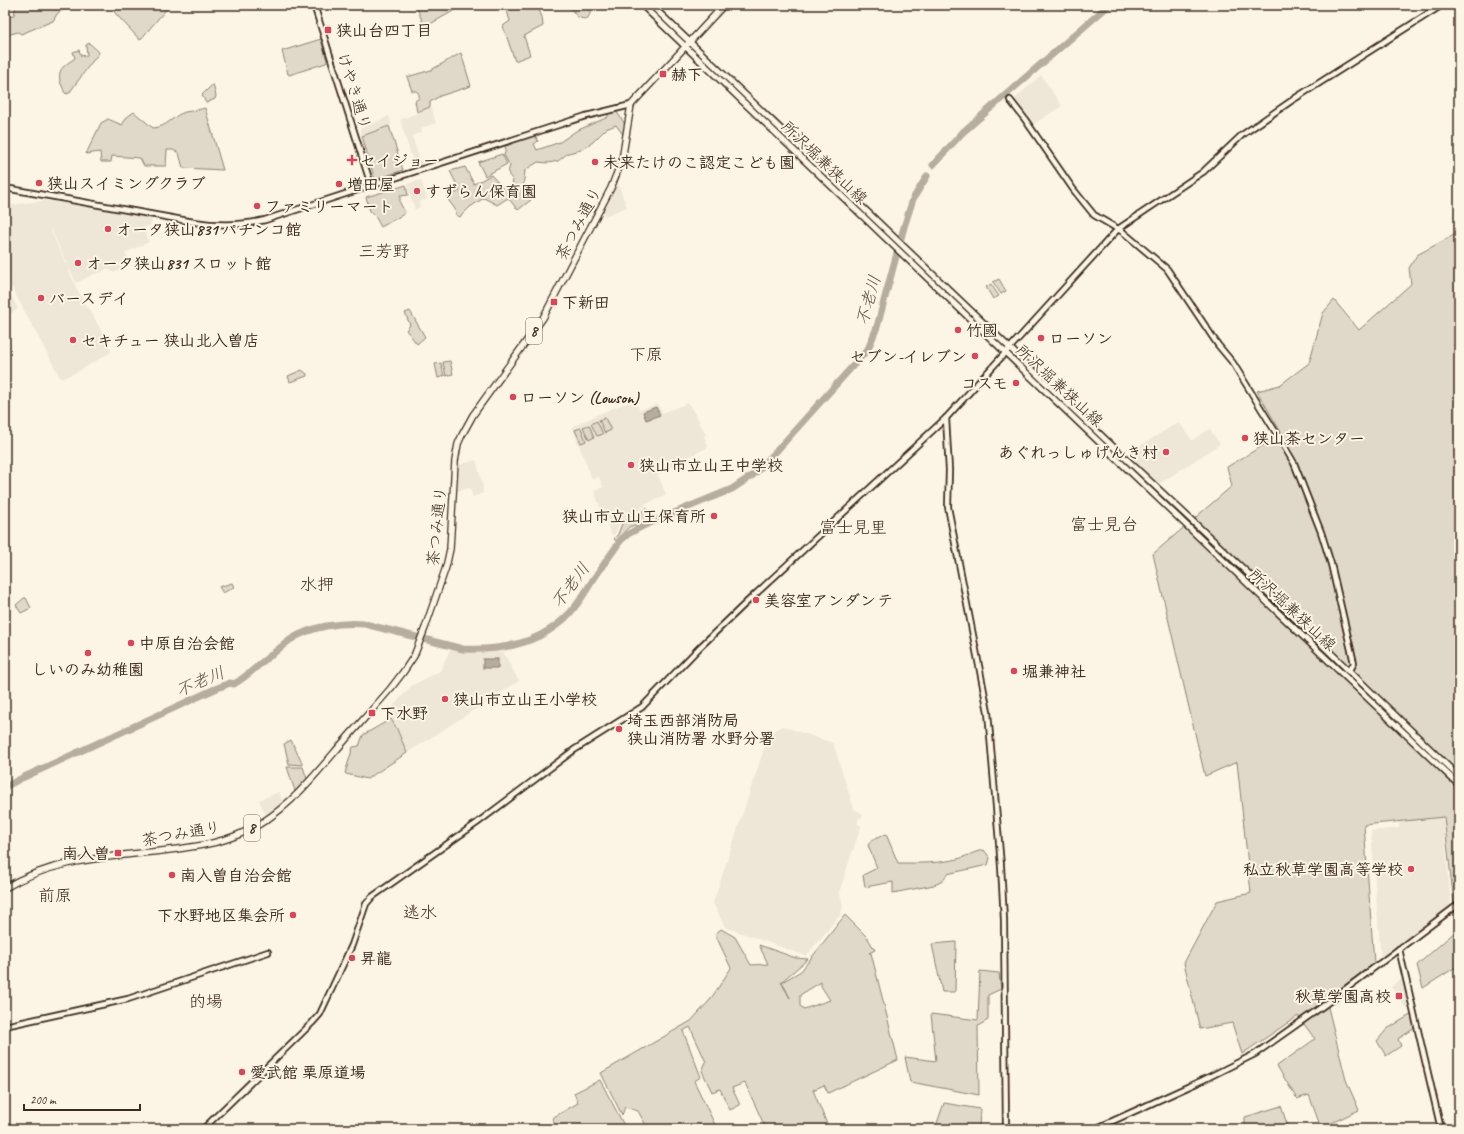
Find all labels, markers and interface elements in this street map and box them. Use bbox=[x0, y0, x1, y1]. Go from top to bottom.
place label: 狭山台四丁目 bbox=[336, 21, 432, 41]
marker: 狭山台四丁目 bbox=[323, 25, 333, 35]
street label: けやき通り bbox=[333, 50, 375, 132]
place label: 赫下 bbox=[671, 65, 703, 85]
marker: 赫下 bbox=[658, 69, 668, 79]
street label: 所沢堀兼狭山線 bbox=[777, 117, 872, 209]
place label: セイジョー bbox=[360, 151, 439, 171]
place label: 未来たけのこ認定こども園 bbox=[603, 153, 795, 173]
marker: セイジョー bbox=[347, 155, 357, 165]
marker: 未来たけのこ認定こども園 bbox=[590, 157, 600, 167]
place label: 狭山スイミングクラブ bbox=[47, 174, 206, 194]
place label: 増田屋 bbox=[347, 175, 395, 195]
marker: 狭山スイミングクラブ bbox=[34, 178, 44, 188]
marker: 増田屋 bbox=[334, 179, 344, 189]
place label: すずらん保育園 bbox=[425, 182, 537, 202]
street label: 茶つみ通り bbox=[551, 183, 606, 263]
marker: すずらん保育園 bbox=[412, 186, 422, 196]
place label: ファミリーマート bbox=[265, 197, 394, 217]
marker: ファミリーマート bbox=[252, 201, 262, 211]
place label: オータ狭山831 パチンコ館 bbox=[116, 220, 301, 240]
marker: オータ狭山831 パチンコ館 bbox=[103, 224, 113, 234]
district label: 三芳野 bbox=[359, 241, 410, 262]
place label: オータ狭山831 スロット館 bbox=[86, 254, 271, 274]
marker: オータ狭山831 スロット館 bbox=[73, 258, 83, 268]
water label: 不老川 bbox=[851, 273, 886, 328]
place label: バースデイ bbox=[49, 289, 129, 309]
marker: バースデイ bbox=[36, 293, 46, 303]
place label: 下新田 bbox=[562, 293, 610, 313]
marker: 下新田 bbox=[549, 297, 559, 307]
road number: 8 bbox=[526, 318, 542, 344]
place label: 竹國 bbox=[966, 321, 998, 341]
marker: 竹國 bbox=[953, 325, 963, 335]
place label: ローソン bbox=[1049, 329, 1113, 349]
place label: セキチュー 狭山北入曽店 bbox=[81, 331, 260, 351]
marker: ローソン bbox=[1036, 333, 1046, 343]
marker: セキチュー 狭山北入曽店 bbox=[68, 335, 78, 345]
street label: 所沢堀兼狭山線 bbox=[1012, 340, 1107, 431]
district label: 下原 bbox=[629, 344, 663, 365]
place label: セブン-イレブン bbox=[850, 347, 967, 367]
marker: セブン-イレブン bbox=[970, 351, 980, 361]
place label: コスモ bbox=[961, 374, 1008, 394]
marker: コスモ bbox=[1011, 378, 1021, 388]
place label: ローソン (Lowson) bbox=[521, 388, 641, 408]
marker: ローソン (Lowson) bbox=[508, 392, 518, 402]
place label: 狭山茶センター bbox=[1253, 429, 1365, 449]
marker: 狭山茶センター bbox=[1240, 433, 1250, 443]
place label: あぐれっしゅげんき村 bbox=[998, 443, 1158, 463]
marker: あぐれっしゅげんき村 bbox=[1161, 447, 1171, 457]
place label: 狭山市立山王中学校 bbox=[639, 456, 783, 476]
marker: 狭山市立山王中学校 bbox=[626, 460, 636, 470]
street label: 茶つみ通り bbox=[423, 485, 451, 567]
place label: 狭山市立山王保育所 bbox=[562, 507, 706, 527]
marker: 狭山市立山王保育所 bbox=[709, 511, 719, 521]
district label: 富士見台 bbox=[1070, 514, 1138, 535]
district label: 富士見里 bbox=[819, 517, 887, 538]
water label: 不老川 bbox=[547, 559, 594, 612]
street label: 所沢堀兼狭山線 bbox=[1245, 564, 1340, 655]
district label: 水押 bbox=[300, 574, 334, 595]
place label: 美容室アンダンテ bbox=[764, 591, 893, 611]
marker: 美容室アンダンテ bbox=[751, 595, 761, 605]
place label: 中原自治会館 bbox=[139, 634, 235, 654]
marker: 中原自治会館 bbox=[126, 638, 136, 648]
marker: しいのみ幼稚園 bbox=[83, 648, 93, 658]
place label: しいのみ幼稚園 bbox=[32, 660, 144, 680]
water label: 不老川 bbox=[173, 662, 228, 701]
place label: 堀兼神社 bbox=[1022, 662, 1086, 682]
marker: 堀兼神社 bbox=[1009, 666, 1019, 676]
place label: 狭山市立山王小学校 bbox=[453, 690, 597, 710]
marker: 狭山市立山王小学校 bbox=[440, 694, 450, 704]
place label: 下水野 bbox=[380, 704, 428, 724]
marker: 下水野 bbox=[367, 708, 377, 718]
place label: 埼玉西部消防局 狭山消防署 水野分署 bbox=[627, 711, 775, 749]
marker: 埼玉西部消防局 狭山消防署 水野分署 bbox=[614, 724, 624, 734]
road number: 8 bbox=[244, 815, 260, 841]
street label: 茶つみ通り bbox=[140, 817, 222, 851]
place label: 南入曽 bbox=[62, 844, 110, 864]
marker: 南入曽 bbox=[113, 848, 123, 858]
place label: 私立秋草学園高等学校 bbox=[1243, 860, 1403, 880]
marker: 私立秋草学園高等学校 bbox=[1406, 864, 1416, 874]
place label: 南入曽自治会館 bbox=[180, 866, 292, 886]
marker: 南入曽自治会館 bbox=[167, 870, 177, 880]
district label: 前原 bbox=[38, 885, 72, 906]
district label: 逃水 bbox=[403, 902, 437, 923]
place label: 下水野地区集会所 bbox=[157, 906, 285, 926]
marker: 下水野地区集会所 bbox=[288, 910, 298, 920]
place label: 昇龍 bbox=[360, 949, 392, 969]
marker: 昇龍 bbox=[347, 953, 357, 963]
place label: 秋草学園高校 bbox=[1295, 987, 1391, 1007]
district label: 的場 bbox=[189, 991, 223, 1012]
marker: 秋草学園高校 bbox=[1394, 991, 1404, 1001]
place label: 愛武館 栗原道場 bbox=[250, 1063, 366, 1083]
marker: 愛武館 栗原道場 bbox=[237, 1067, 247, 1077]
scale bar bbox=[24, 1086, 140, 1112]
text: 200 m bbox=[30, 1092, 57, 1108]

